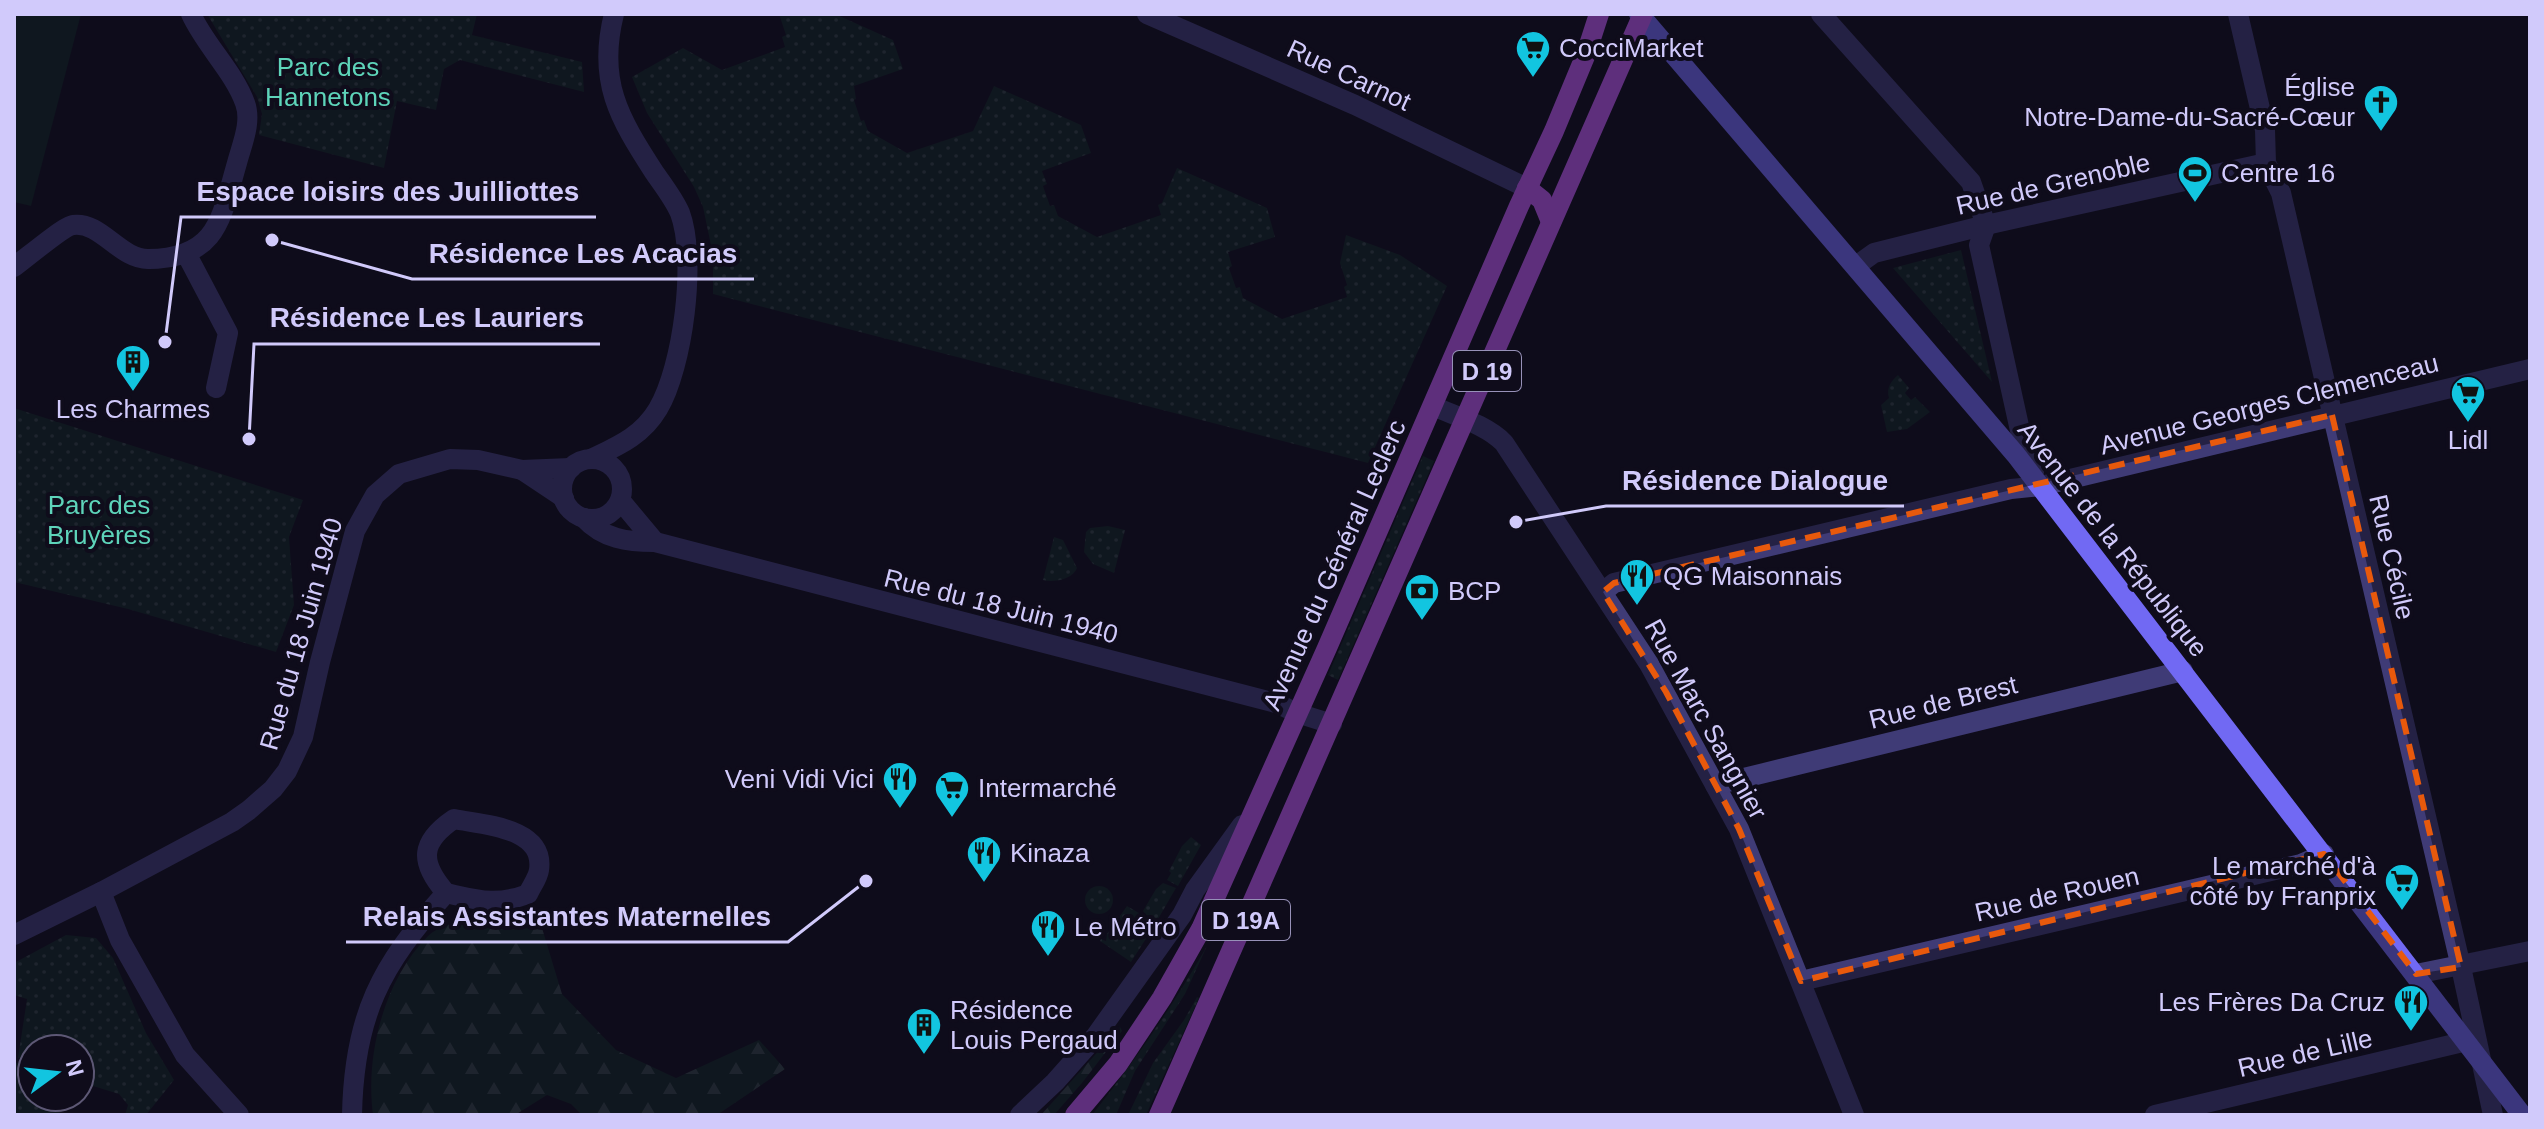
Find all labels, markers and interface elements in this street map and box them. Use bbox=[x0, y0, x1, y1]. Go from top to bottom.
supermarket icon: CocciMarket bbox=[1514, 29, 1552, 79]
street label: Rue Carnot bbox=[1282, 33, 1416, 117]
place label: CocciMarket bbox=[1559, 33, 1704, 63]
park label: Parc des Hannetons bbox=[265, 52, 391, 112]
place label: Église Notre-Dame-du-Sacré-Cœur bbox=[2024, 72, 2355, 132]
church icon: Église Notre-Dame-du-Sacré-Cœur bbox=[2362, 83, 2400, 133]
street label: Rue de Grenoble bbox=[1953, 147, 2153, 221]
sports icon: Centre 16 bbox=[2176, 154, 2214, 204]
place label: Centre 16 bbox=[2221, 158, 2335, 188]
callout: Espace loisirs des Juilliottes bbox=[181, 165, 596, 217]
text: Espace loisirs des Juilliottes bbox=[197, 176, 579, 207]
callout: Résidence Les Acacias bbox=[412, 227, 754, 279]
text: Résidence Les Acacias bbox=[429, 238, 737, 269]
callout: Résidence Les Lauriers bbox=[254, 292, 600, 344]
text: Résidence Les Lauriers bbox=[270, 302, 584, 333]
building icon: Les Charmes bbox=[114, 343, 152, 393]
street label: Avenue Georges Clemenceau bbox=[2097, 347, 2441, 461]
road number: D 19 bbox=[1453, 351, 1521, 391]
supermarket icon: Lidl bbox=[2449, 374, 2487, 424]
place label: Les Charmes bbox=[56, 394, 210, 424]
street label: Avenue du Général Leclerc bbox=[1256, 415, 1412, 715]
street label: Avenue de la République bbox=[2012, 415, 2214, 663]
place label: Lidl bbox=[2448, 425, 2488, 455]
callout: Résidence Dialogue bbox=[1606, 454, 1904, 506]
text: Résidence Dialogue bbox=[1622, 465, 1888, 496]
park label: Parc des Bruyères bbox=[47, 490, 151, 550]
street label: Rue Cécile bbox=[2363, 492, 2421, 622]
street label: Rue du 18 Juin 1940 bbox=[254, 515, 348, 753]
restaurant icon: QG Maisonnais bbox=[1618, 557, 1656, 607]
place label: QG Maisonnais bbox=[1663, 561, 1842, 591]
street label: Rue du 18 Juin 1940 bbox=[881, 562, 1121, 650]
bank icon: BCP bbox=[1403, 572, 1441, 622]
place label: BCP bbox=[1448, 576, 1501, 606]
street label: Rue Marc Sangnier bbox=[1639, 614, 1774, 825]
street label: Rue de Brest bbox=[1866, 669, 2021, 735]
restaurant icon: Veni Vidi Vici bbox=[881, 760, 919, 810]
place label: Veni Vidi Vici bbox=[725, 764, 874, 794]
supermarket icon: Intermarché bbox=[933, 769, 971, 819]
place label: Intermarché bbox=[978, 773, 1117, 803]
restaurant icon: Kinaza bbox=[965, 834, 1003, 884]
place label: Kinaza bbox=[1010, 838, 1090, 868]
place label: Le marché d'à côté by Franprix bbox=[2190, 851, 2377, 911]
street label: Rue de Rouen bbox=[1972, 861, 2142, 927]
supermarket icon: Le marché d'à côté by Franprix bbox=[2383, 862, 2421, 912]
callout: Relais Assistantes Maternelles bbox=[346, 890, 788, 942]
road number: D 19A bbox=[1202, 900, 1290, 940]
text: Relais Assistantes Maternelles bbox=[363, 901, 771, 932]
restaurant icon: Le Métro bbox=[1029, 908, 1067, 958]
place label: Le Métro bbox=[1074, 912, 1177, 942]
restaurant icon: Les Frères Da Cruz bbox=[2392, 983, 2430, 1033]
place label: Les Frères Da Cruz bbox=[2158, 987, 2385, 1017]
place label: Résidence Louis Pergaud bbox=[950, 995, 1118, 1055]
building icon: Résidence Louis Pergaud bbox=[905, 1006, 943, 1056]
street label: Rue de Lille bbox=[2235, 1023, 2375, 1083]
north arrow bbox=[16, 1033, 96, 1113]
text: N bbox=[61, 1057, 89, 1079]

